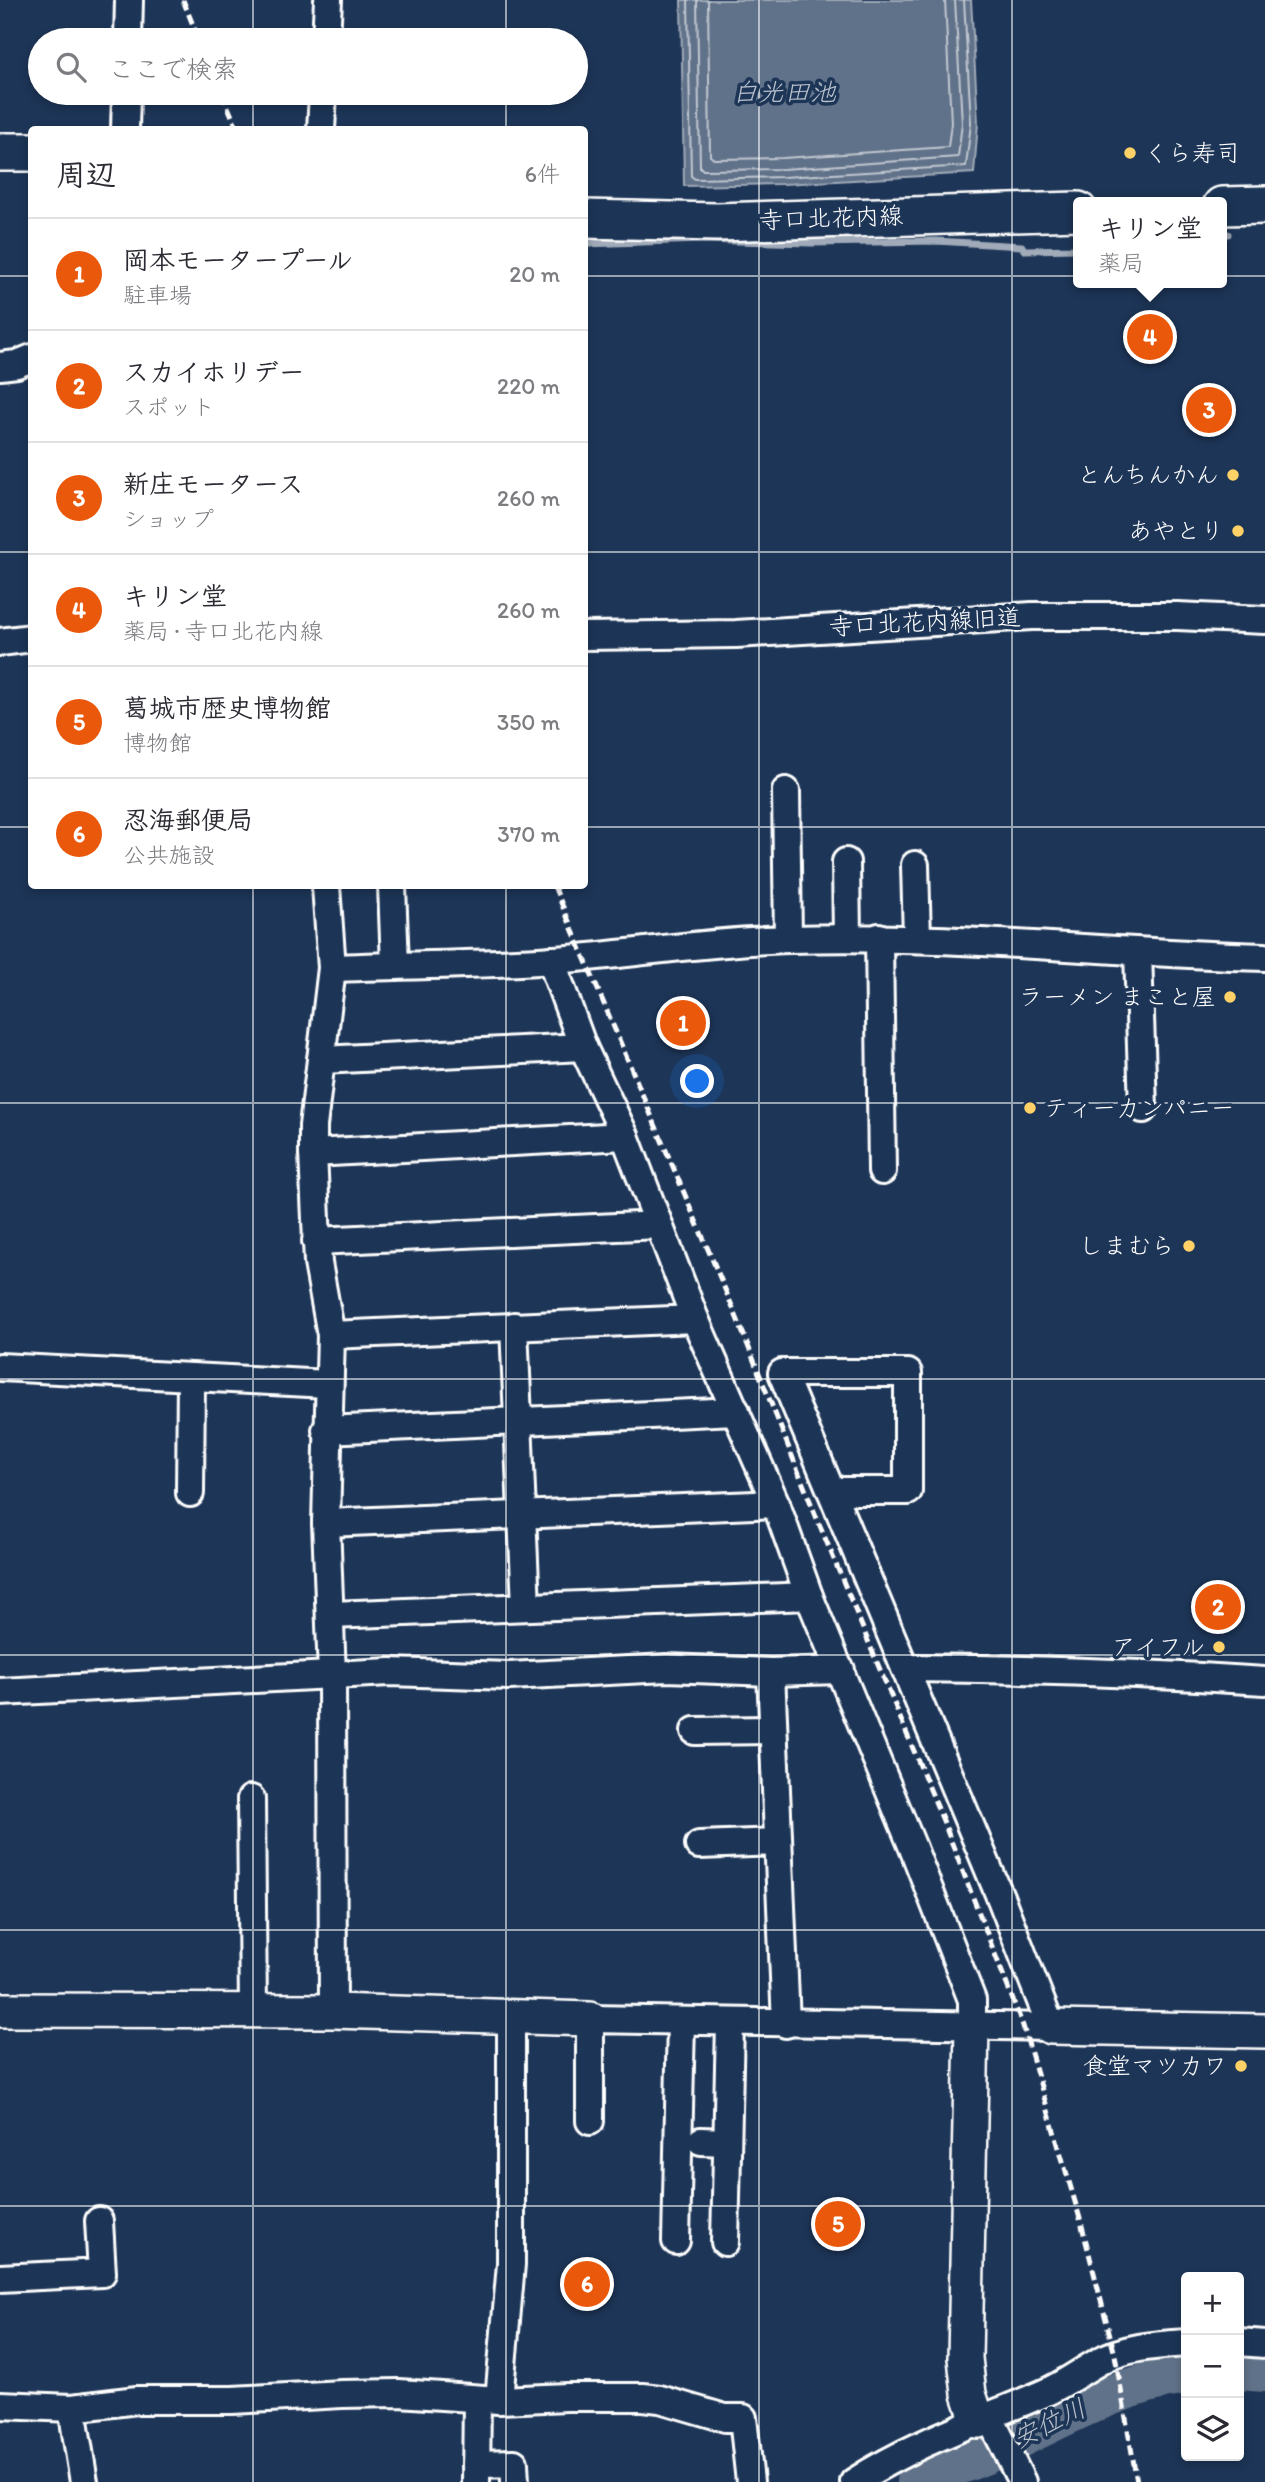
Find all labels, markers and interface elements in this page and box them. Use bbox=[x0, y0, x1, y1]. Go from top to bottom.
search box bbox=[28, 28, 588, 105]
icon: search bbox=[52, 48, 90, 86]
text: ここで検索 bbox=[108, 53, 238, 85]
water label: 白光田池 bbox=[732, 76, 837, 108]
place label: くら寿司 bbox=[1144, 138, 1240, 167]
marker: くら寿司 bbox=[1122, 145, 1138, 161]
text: 周辺 bbox=[56, 156, 116, 193]
text: 6件 bbox=[525, 160, 560, 188]
popup bbox=[1073, 197, 1227, 288]
street label: 寺口北花内線 bbox=[759, 200, 903, 235]
text: キリン堂 bbox=[1098, 212, 1202, 244]
text: 岡本モータープール bbox=[123, 244, 353, 276]
text: 薬局 bbox=[1098, 249, 1144, 277]
text: 1 bbox=[74, 260, 84, 288]
text: 20 m bbox=[509, 260, 560, 288]
text: 駐車場 bbox=[123, 281, 192, 309]
pin: 4 bbox=[1127, 311, 1173, 363]
text: スカイホリデー bbox=[123, 356, 304, 388]
text: 2 bbox=[73, 372, 85, 400]
text: 220 m bbox=[497, 372, 560, 400]
pin: 3 bbox=[1186, 384, 1232, 436]
text: スポット bbox=[123, 393, 215, 421]
place label: とんちんかん bbox=[1077, 460, 1219, 489]
marker: とんちんかん bbox=[1225, 467, 1241, 483]
text: 新庄モータース bbox=[123, 468, 303, 500]
text: 3 bbox=[73, 484, 85, 512]
text: 260 m bbox=[497, 484, 560, 512]
text: ショップ bbox=[123, 505, 214, 533]
place label: あやとり bbox=[1128, 516, 1224, 545]
marker: あやとり bbox=[1230, 523, 1246, 539]
text: キリン堂 bbox=[123, 580, 227, 612]
text: 4 bbox=[72, 596, 86, 624]
text: 260 m bbox=[497, 596, 560, 624]
street label: 寺口北花内線旧道 bbox=[828, 602, 1022, 641]
text: 薬局 · 寺口北花内線 bbox=[123, 617, 323, 645]
text: 葛城市歴史博物館 bbox=[123, 692, 331, 724]
text: 5 bbox=[73, 708, 85, 736]
text: 350 m bbox=[497, 708, 560, 736]
text: 博物館 bbox=[123, 729, 192, 757]
text: 忍海郵便局 bbox=[123, 804, 253, 836]
text: 6 bbox=[73, 820, 85, 848]
text: 370 m bbox=[497, 820, 560, 848]
text: 公共施設 bbox=[123, 841, 215, 869]
place label: ラーメン まこと屋 bbox=[1019, 982, 1216, 1011]
marker: ラーメン まこと屋 bbox=[1222, 989, 1238, 1005]
pin: 1 bbox=[660, 997, 706, 1049]
your location bbox=[680, 1064, 714, 1098]
place label: ティーカンパニー bbox=[1044, 1093, 1235, 1122]
marker: ティーカンパニー bbox=[1022, 1100, 1038, 1116]
place label: しまむら bbox=[1079, 1231, 1175, 1260]
marker: しまむら bbox=[1181, 1238, 1197, 1254]
pin: 2 bbox=[1195, 1581, 1241, 1633]
place label: アイフル bbox=[1111, 1632, 1205, 1661]
marker: アイフル bbox=[1211, 1639, 1227, 1655]
place label: 食堂マツカワ bbox=[1083, 2051, 1227, 2080]
marker: 食堂マツカワ bbox=[1233, 2058, 1249, 2074]
pin: 5 bbox=[815, 2198, 861, 2250]
pin: 6 bbox=[564, 2258, 610, 2310]
map controls bbox=[1181, 2272, 1244, 2461]
button: + bbox=[1181, 2272, 1244, 2335]
button: − bbox=[1181, 2335, 1244, 2398]
water label: 安位川 bbox=[1007, 2392, 1091, 2454]
button: layers bbox=[1181, 2398, 1244, 2461]

